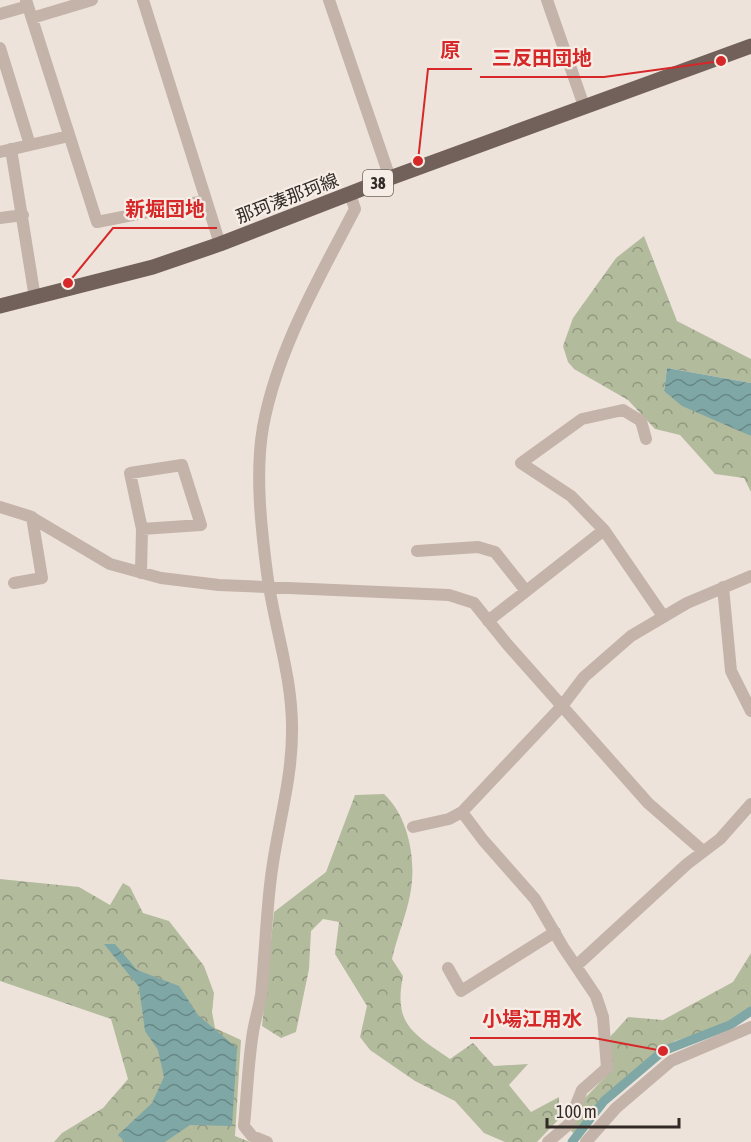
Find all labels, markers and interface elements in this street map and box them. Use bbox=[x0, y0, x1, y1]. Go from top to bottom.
callout: 原 bbox=[428, 31, 472, 69]
text: 原 bbox=[440, 38, 460, 61]
callout: 三反田団地 bbox=[480, 39, 604, 77]
text: 三反田団地 bbox=[492, 46, 592, 69]
street label: 那珂湊那珂線 bbox=[233, 169, 341, 227]
road number: 38 bbox=[363, 170, 393, 196]
callout: 新堀団地 bbox=[113, 190, 217, 228]
text: 新堀団地 bbox=[125, 197, 205, 220]
callout: 小場江用水 bbox=[470, 1000, 594, 1038]
text: 小場江用水 bbox=[482, 1007, 582, 1030]
scale bar bbox=[547, 1091, 679, 1129]
text: 100 m bbox=[556, 1101, 597, 1122]

